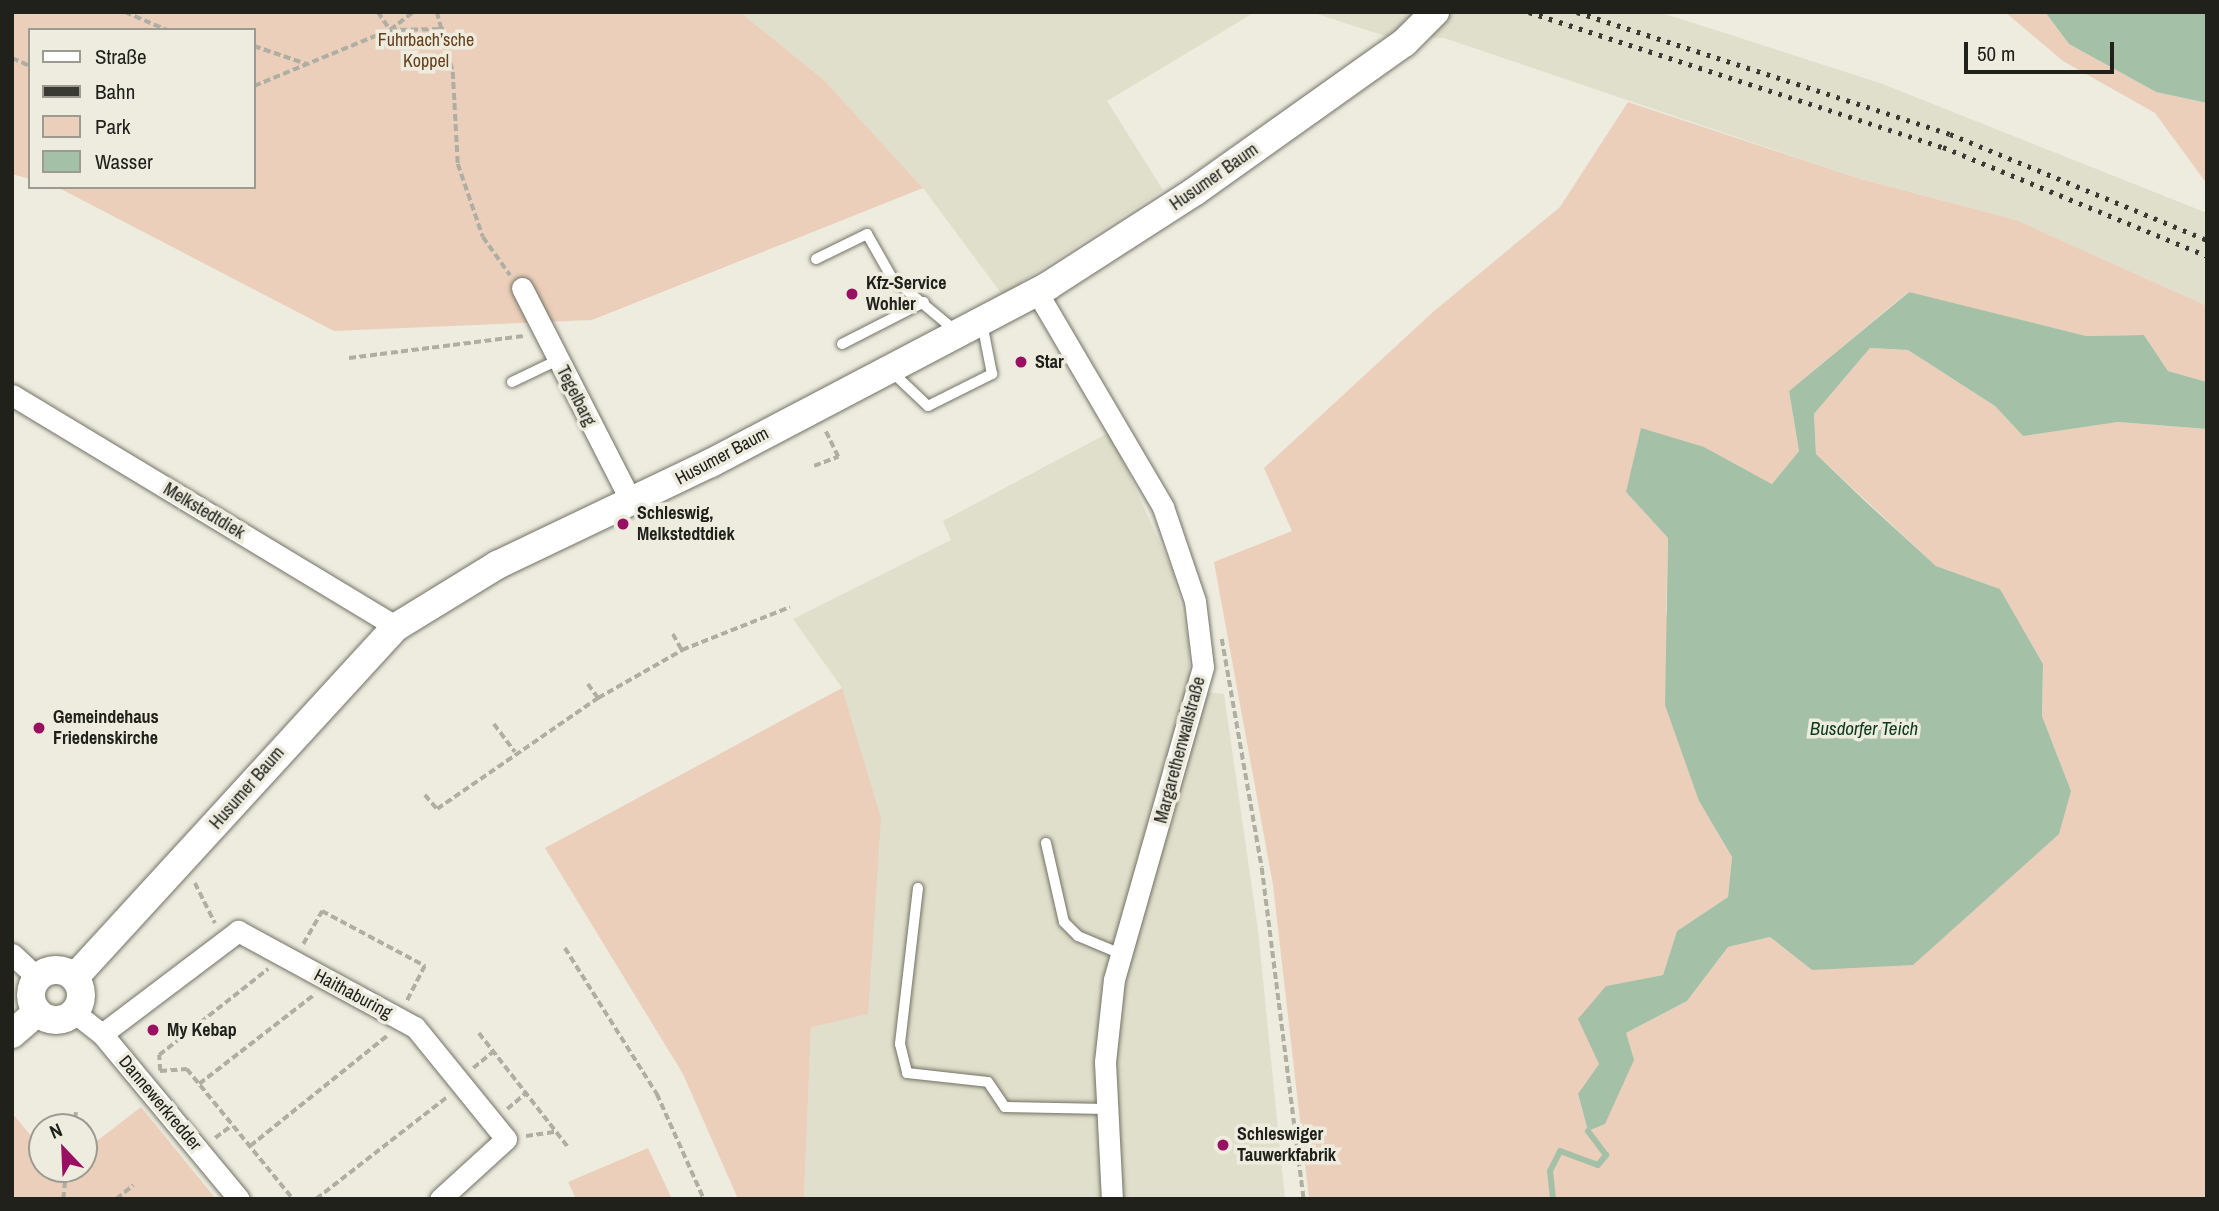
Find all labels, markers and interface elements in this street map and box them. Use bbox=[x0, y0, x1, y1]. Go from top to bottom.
legend bbox=[28, 28, 256, 189]
scale bar bbox=[1967, 28, 2118, 72]
park label: Fuhrbach’sche Koppel bbox=[378, 30, 474, 72]
text: 50 m bbox=[1977, 39, 2015, 68]
text: Straße bbox=[95, 42, 147, 71]
text: Bahn bbox=[95, 77, 135, 106]
text: Park bbox=[95, 112, 130, 141]
street label: Husumer Baum bbox=[1166, 139, 1262, 215]
text: Wasser bbox=[95, 147, 153, 176]
place label: Kfz-Service Wohler bbox=[866, 273, 946, 316]
marker: Kfz-Service Wohler bbox=[844, 286, 860, 302]
place label: Star bbox=[1035, 351, 1064, 373]
marker: Star bbox=[1013, 354, 1029, 370]
street label: Tegelbarg bbox=[552, 362, 600, 430]
street label: Husumer Baum bbox=[672, 422, 772, 490]
street label: Melkstedtdiek bbox=[159, 478, 249, 544]
place label: Schleswig, Melkstedtdiek bbox=[637, 503, 735, 546]
marker: Schleswig, Melkstedtdiek bbox=[615, 516, 631, 532]
street label: Margarethenwallstraße bbox=[1150, 674, 1210, 826]
place label: Gemeindehaus Friedenskirche bbox=[53, 707, 159, 750]
water label: Busdorfer Teich bbox=[1810, 718, 1918, 740]
marker: Gemeindehaus Friedenskirche bbox=[31, 720, 47, 736]
street label: Husumer Baum bbox=[205, 742, 289, 834]
street label: Haithaburing bbox=[310, 964, 396, 1024]
place label: My Kebap bbox=[167, 1019, 237, 1041]
marker: My Kebap bbox=[145, 1022, 161, 1038]
street label: Dannewerkredder bbox=[114, 1051, 206, 1155]
north arrow bbox=[28, 1113, 98, 1183]
text: N bbox=[45, 1116, 66, 1145]
place label: Schleswiger Tauwerkfabrik bbox=[1237, 1124, 1336, 1166]
marker: Schleswiger Tauwerkfabrik bbox=[1215, 1137, 1231, 1153]

